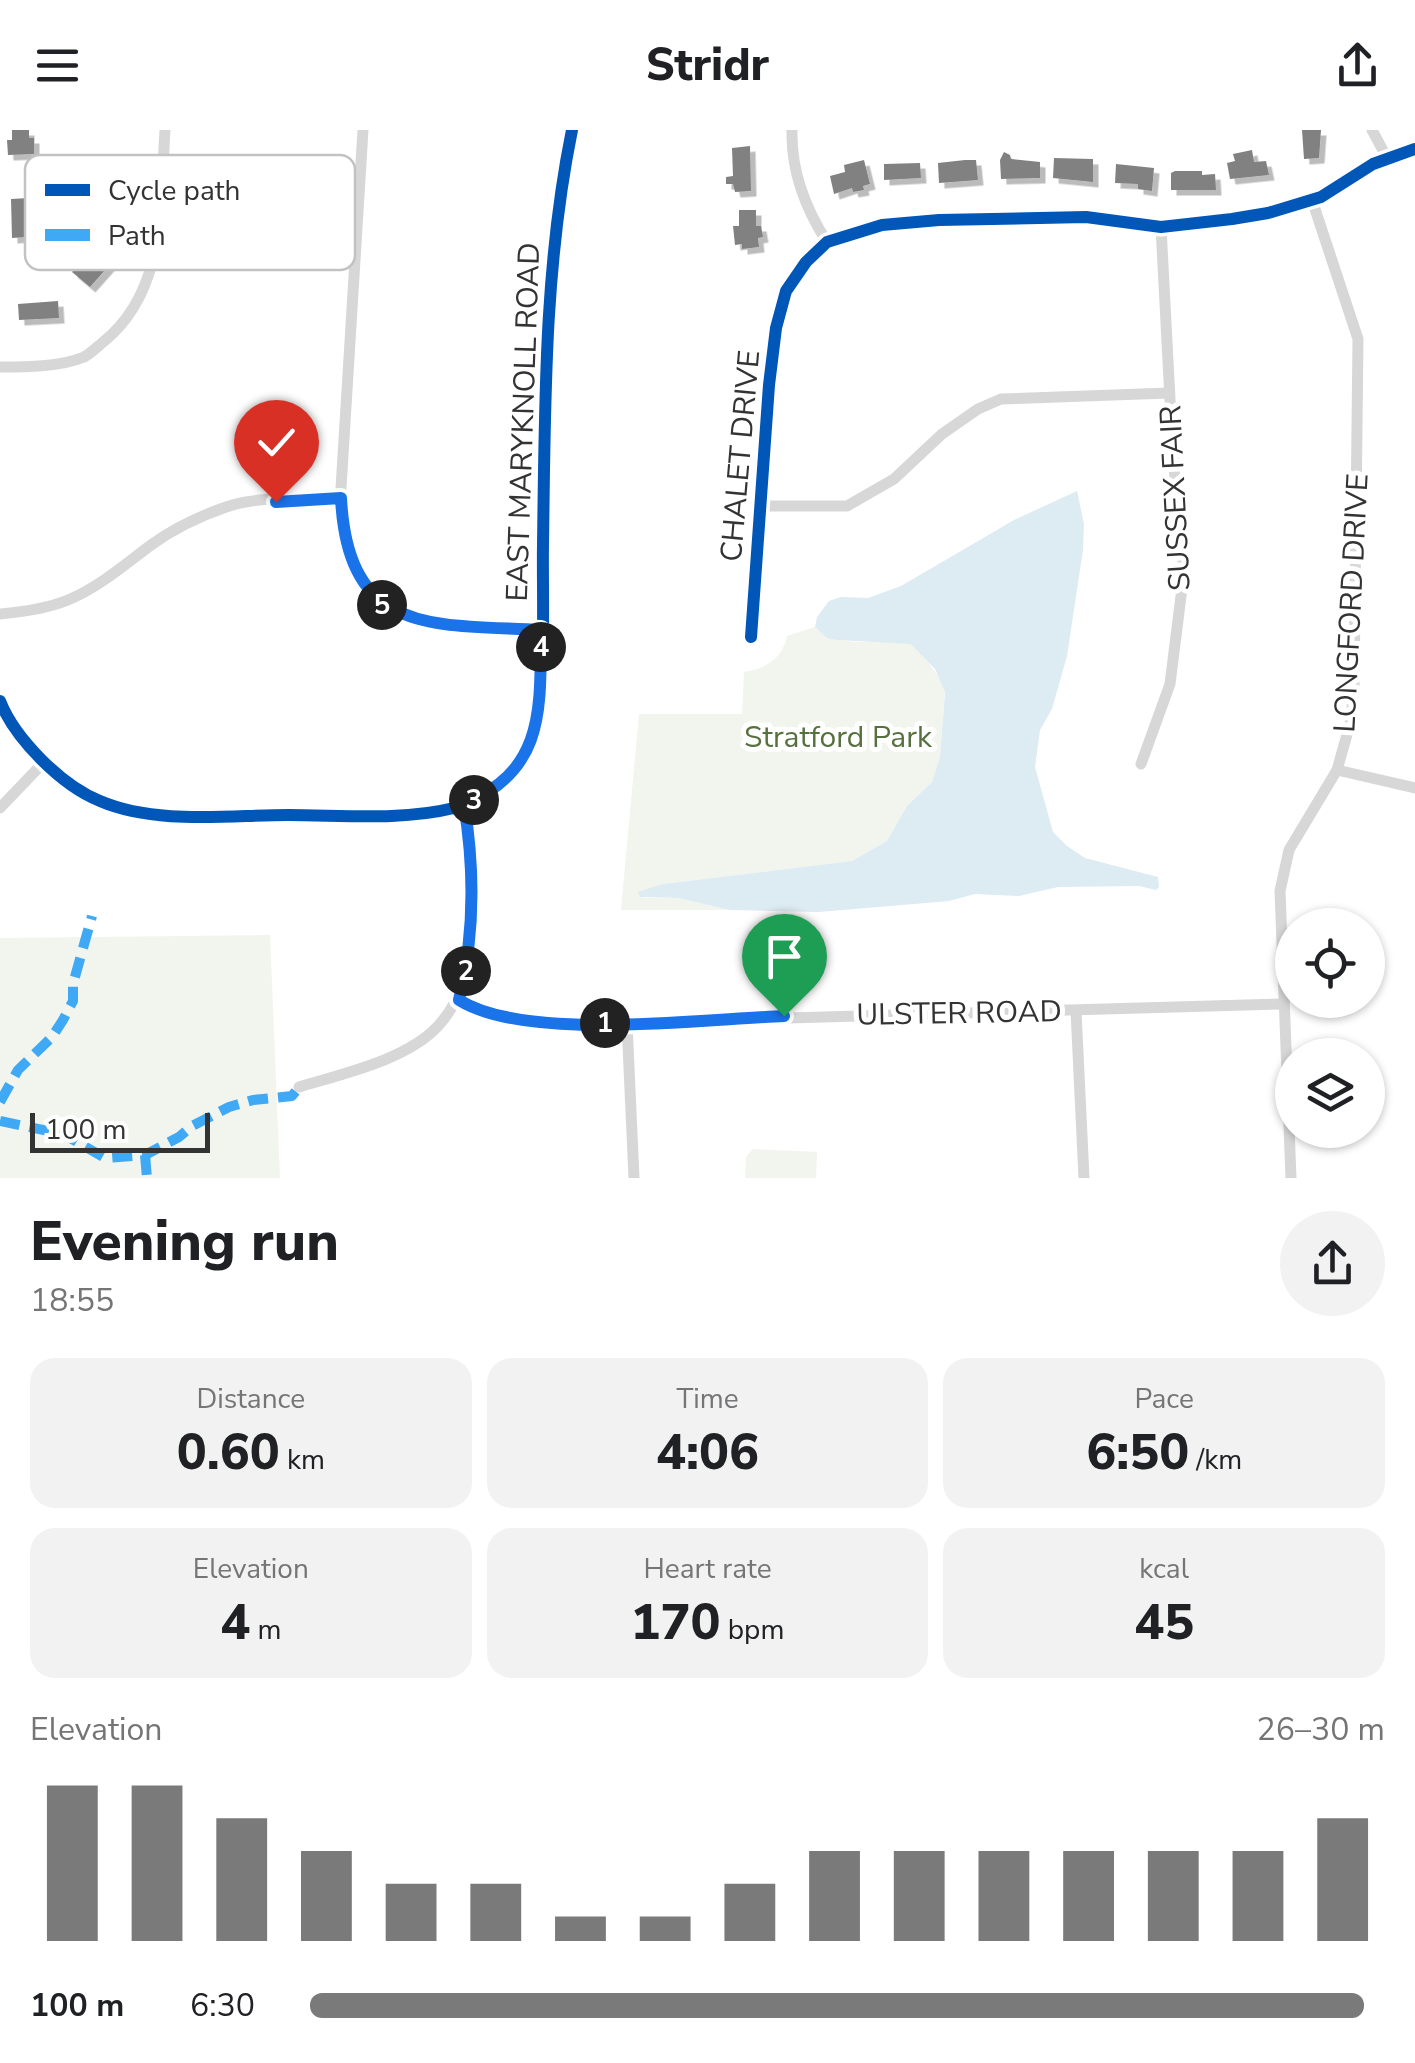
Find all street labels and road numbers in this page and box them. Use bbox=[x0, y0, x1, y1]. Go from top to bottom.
street label: EAST MARYKNOLL ROAD bbox=[497, 242, 550, 602]
street label: CHALET DRIVE bbox=[711, 349, 770, 564]
street label: SUSSEX FAIR bbox=[1150, 404, 1201, 592]
street label: LONGFORD DRIVE bbox=[1324, 472, 1379, 734]
street label: ULSTER ROAD bbox=[856, 991, 1062, 1036]

